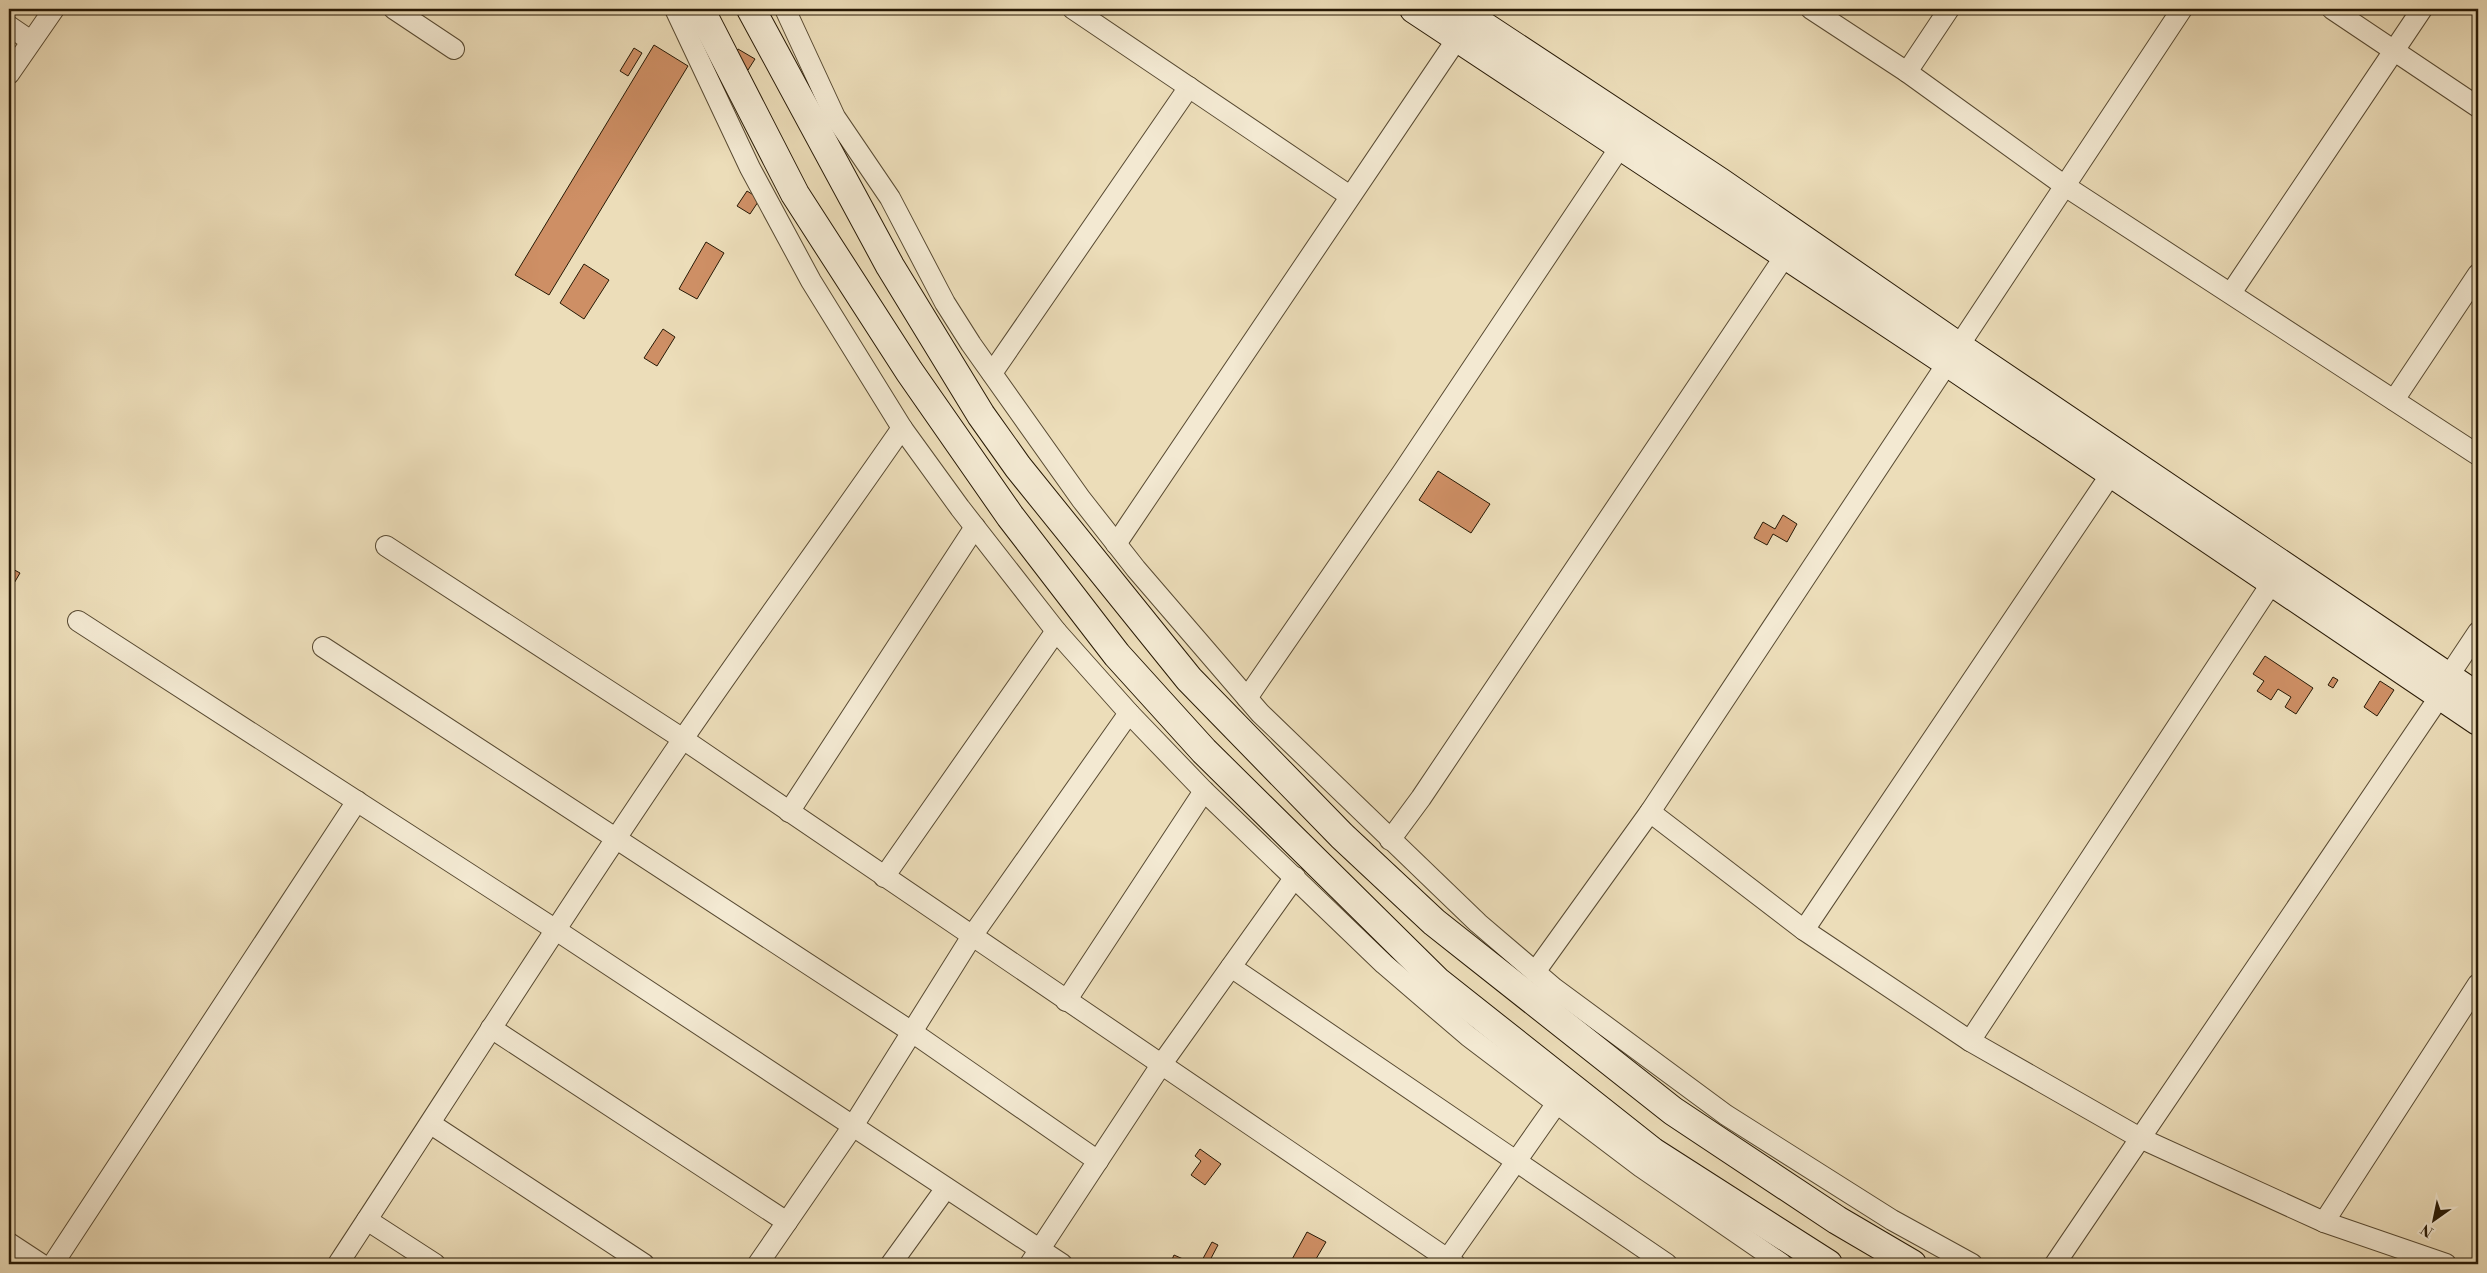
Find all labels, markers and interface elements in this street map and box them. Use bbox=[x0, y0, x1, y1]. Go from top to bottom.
north arrow bbox=[2410, 1196, 2460, 1246]
text: N bbox=[2418, 1219, 2437, 1241]

